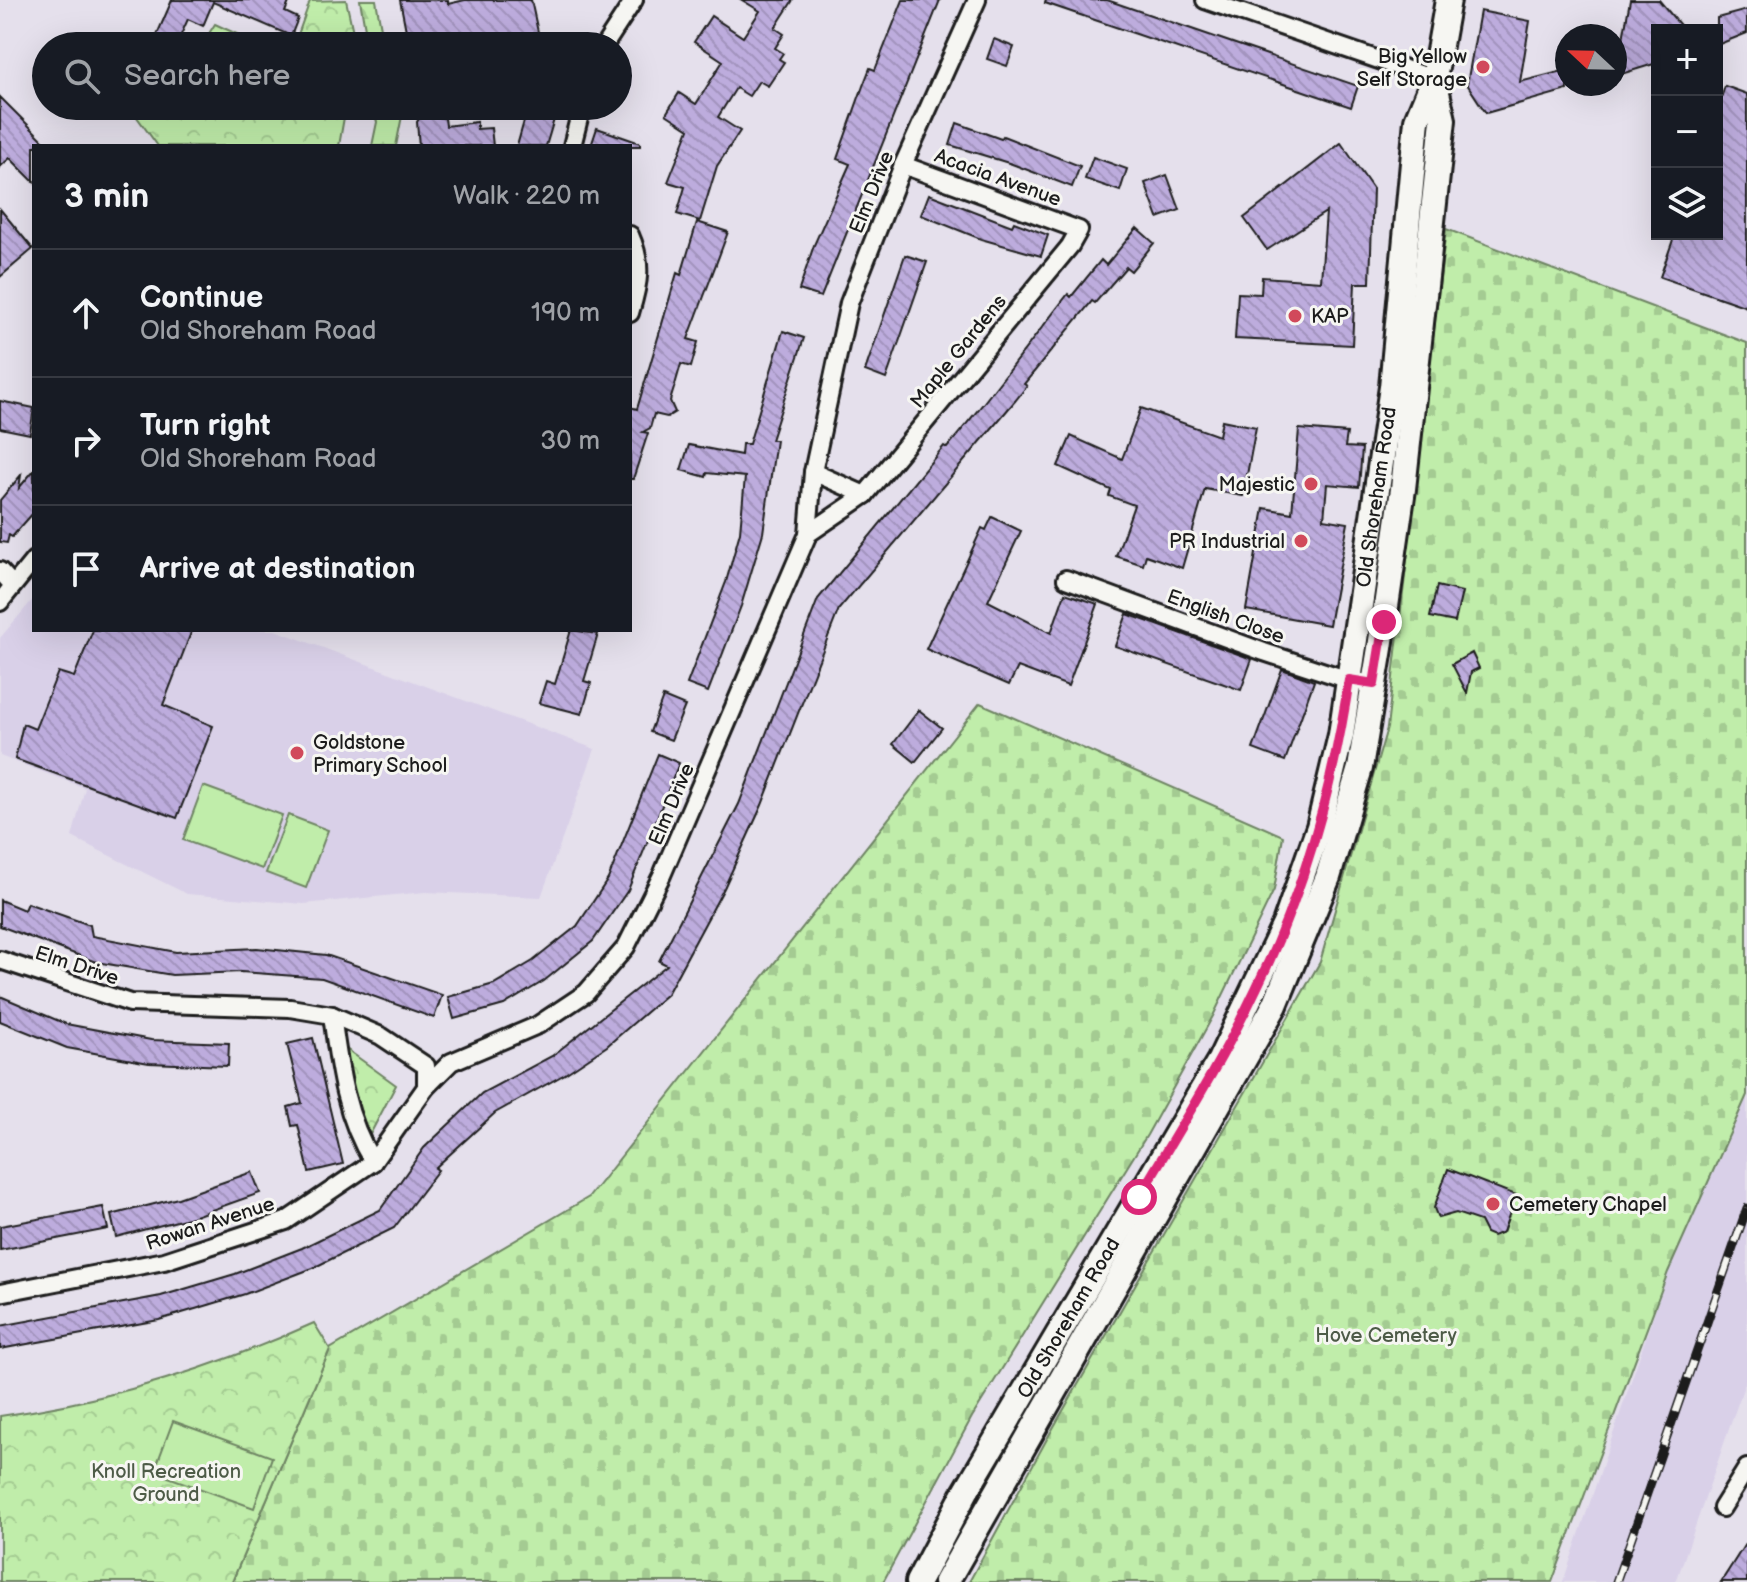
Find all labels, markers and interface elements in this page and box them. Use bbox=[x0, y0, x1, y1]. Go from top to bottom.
north arrow bbox=[1555, 24, 1627, 96]
map controls bbox=[1651, 24, 1723, 240]
button: + bbox=[1651, 24, 1723, 96]
search box bbox=[32, 32, 632, 120]
place label: Big Yellow Self Storage bbox=[1357, 45, 1468, 92]
icon: search bbox=[60, 54, 104, 98]
text: Search here bbox=[124, 58, 290, 94]
marker: Big Yellow Self Storage bbox=[1474, 58, 1492, 76]
button: − bbox=[1651, 96, 1723, 168]
street label: Acacia Avenue bbox=[931, 144, 1064, 212]
street label: Elm Drive bbox=[845, 148, 899, 237]
button: layers bbox=[1651, 168, 1723, 240]
text: 3 min bbox=[64, 176, 149, 217]
text: Walk · 220 m bbox=[453, 181, 600, 212]
text: Continue bbox=[140, 280, 263, 316]
street label: Maple Gardens bbox=[906, 290, 1012, 413]
icon: ahead bbox=[64, 291, 108, 335]
text: 190 m bbox=[531, 298, 600, 329]
place label: KAP bbox=[1311, 305, 1349, 329]
marker: KAP bbox=[1286, 307, 1304, 325]
text: Old Shoreham Road bbox=[140, 316, 376, 347]
street label: Old Shoreham Road bbox=[1352, 405, 1402, 589]
text: Turn right bbox=[140, 408, 271, 444]
icon: right bbox=[64, 419, 108, 463]
text: 30 m bbox=[540, 426, 600, 457]
text: Old Shoreham Road bbox=[140, 444, 376, 475]
place label: Majestic bbox=[1218, 473, 1295, 497]
marker: Majestic bbox=[1302, 475, 1320, 493]
place label: PR Industrial bbox=[1169, 530, 1285, 554]
marker: PR Industrial bbox=[1292, 532, 1310, 550]
icon: arrive bbox=[64, 547, 108, 591]
text: Arrive at destination bbox=[140, 551, 416, 587]
street label: English Close bbox=[1164, 585, 1288, 649]
route end bbox=[1366, 604, 1402, 640]
place label: Goldstone Primary School bbox=[313, 731, 447, 778]
marker: Goldstone Primary School bbox=[288, 744, 306, 762]
street label: Elm Drive bbox=[644, 760, 700, 849]
street label: Elm Drive bbox=[32, 941, 122, 991]
route start bbox=[1121, 1179, 1157, 1215]
street label: Rowan Avenue bbox=[143, 1192, 278, 1256]
place label: Cemetery Chapel bbox=[1509, 1193, 1667, 1217]
marker: Cemetery Chapel bbox=[1484, 1195, 1502, 1213]
street label: Old Shoreham Road bbox=[1012, 1234, 1126, 1403]
park label: Hove Cemetery bbox=[1315, 1324, 1457, 1348]
park label: Knoll Recreation Ground bbox=[91, 1460, 241, 1507]

